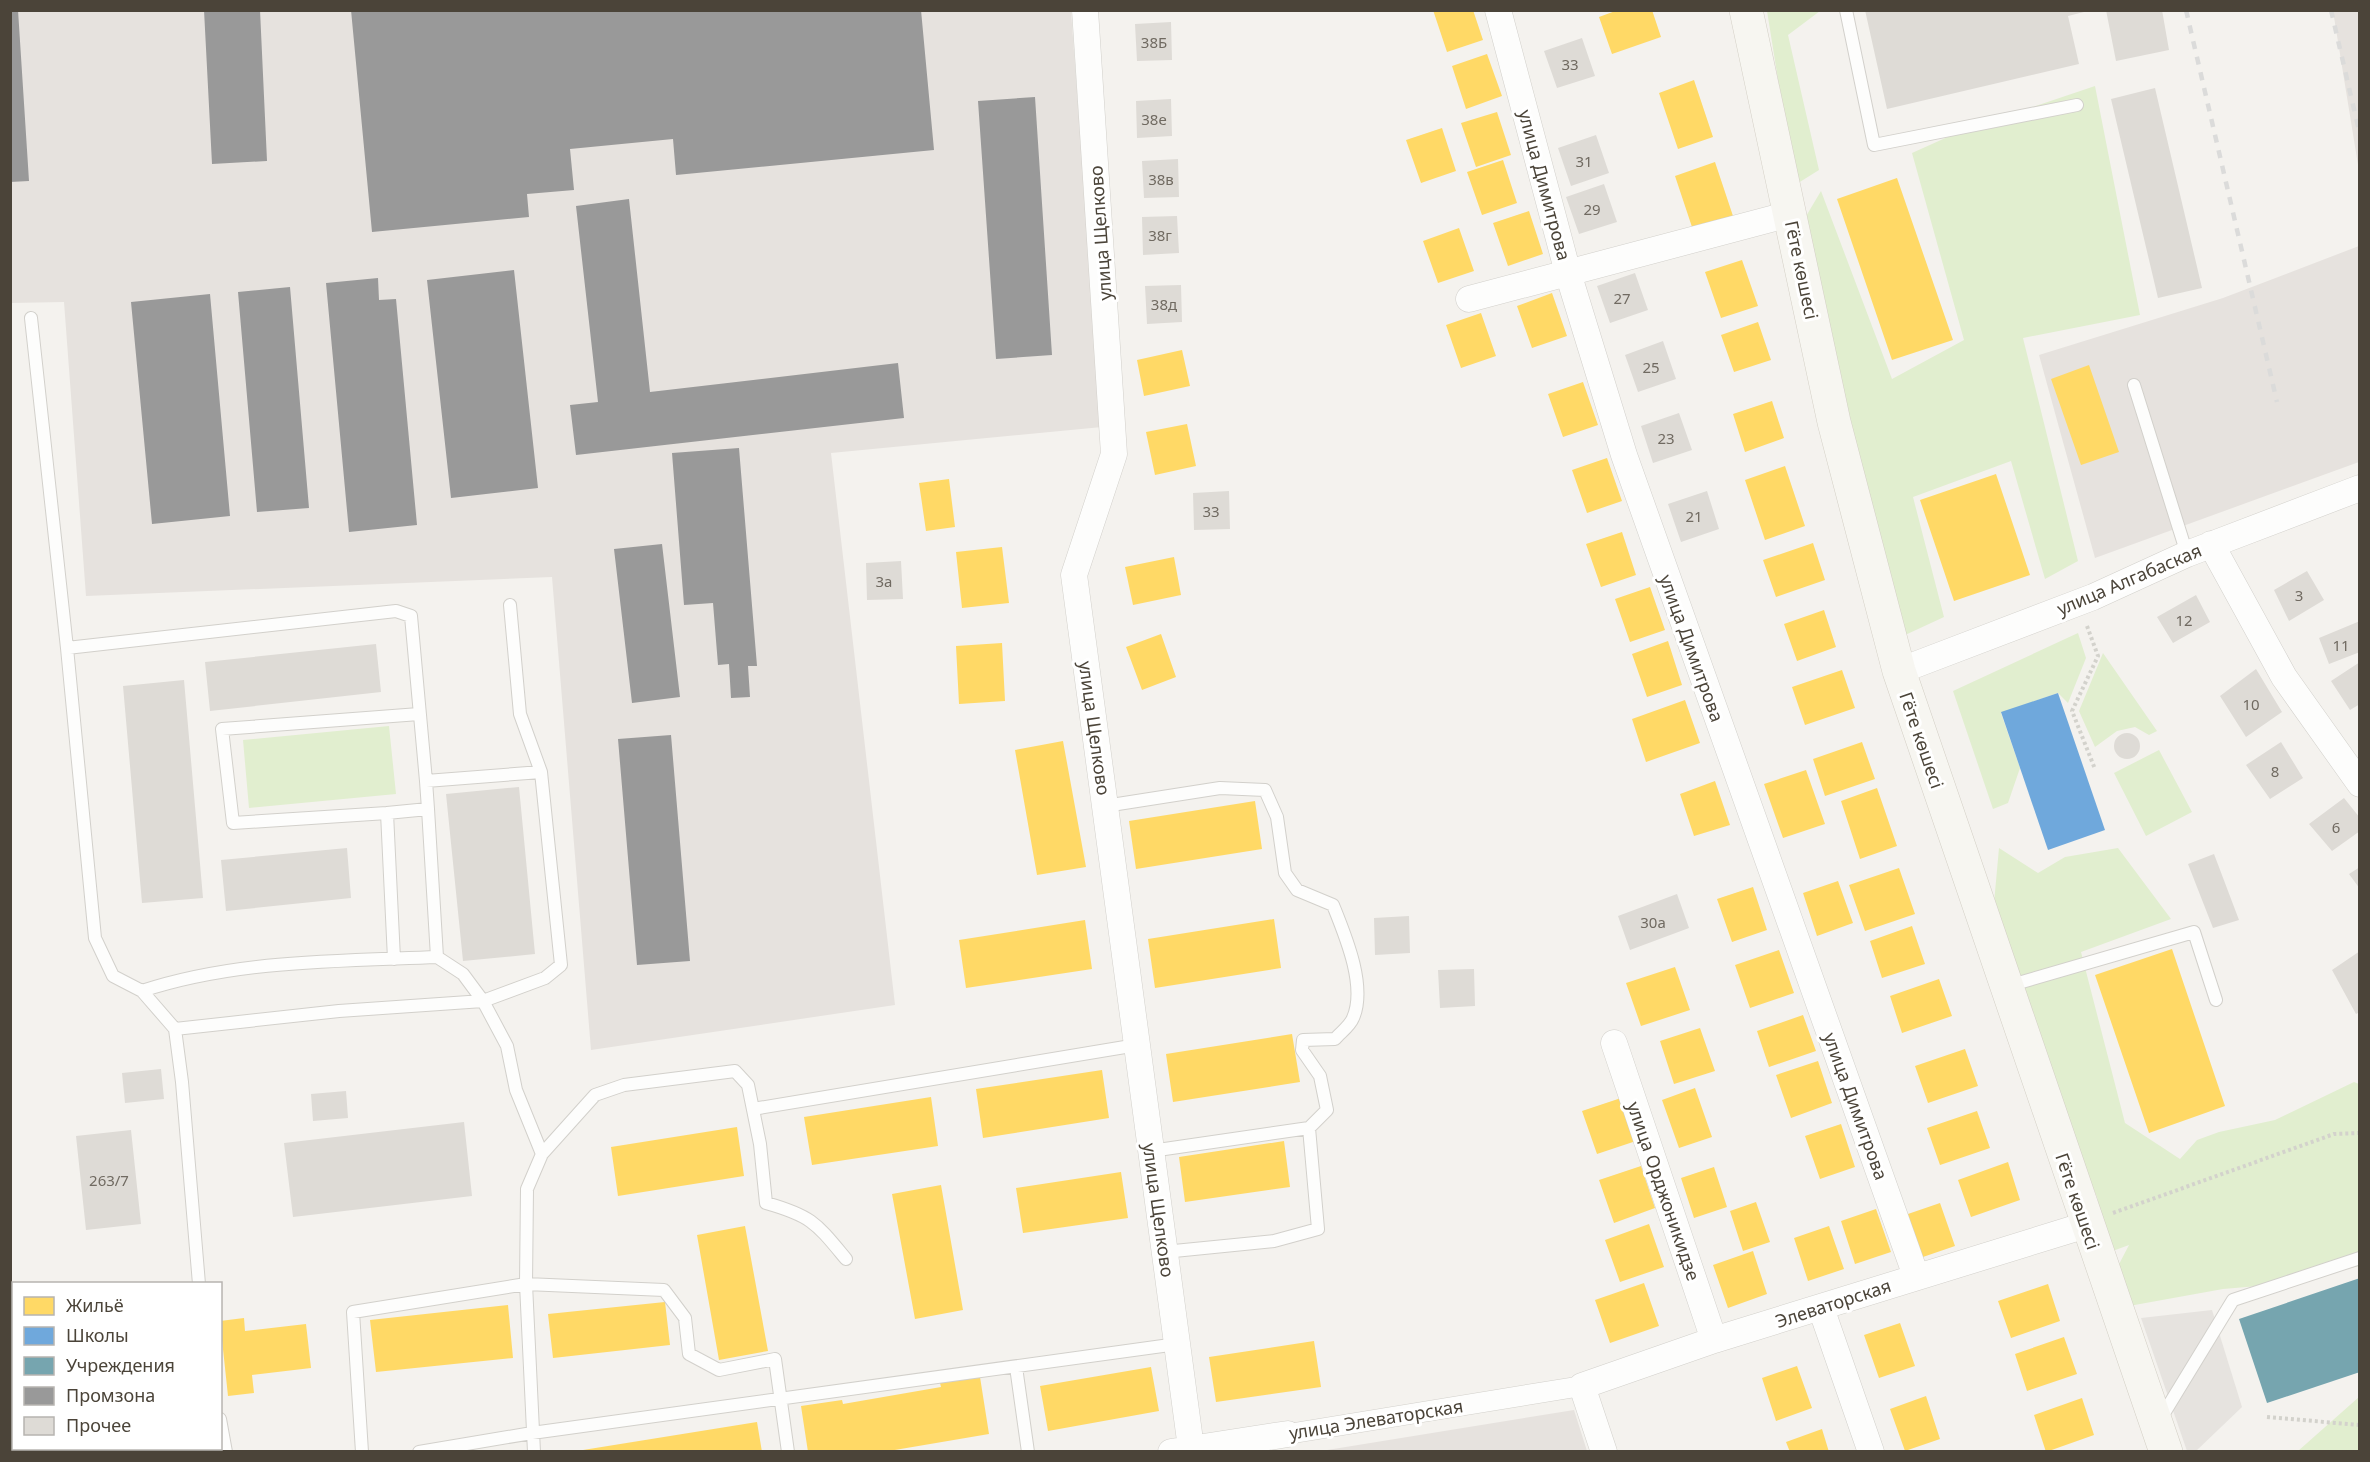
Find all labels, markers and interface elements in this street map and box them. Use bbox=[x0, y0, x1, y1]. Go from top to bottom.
house number: 38Б bbox=[1141, 32, 1167, 52]
house number: 33 bbox=[1561, 54, 1579, 74]
street label: улица Димитрова bbox=[1513, 107, 1577, 263]
house number: 38е bbox=[1141, 109, 1167, 129]
house number: 31 bbox=[1575, 151, 1593, 171]
street label: улица Щелково bbox=[1083, 165, 1117, 301]
house number: 38в bbox=[1148, 169, 1174, 189]
house number: 29 bbox=[1583, 199, 1601, 219]
street label: Гёте көшесі bbox=[1780, 218, 1824, 322]
house number: 38г bbox=[1148, 225, 1172, 245]
house number: 27 bbox=[1613, 288, 1631, 308]
house number: 38д bbox=[1151, 294, 1177, 314]
house number: 25 bbox=[1642, 357, 1660, 377]
house number: 23 bbox=[1657, 428, 1675, 448]
house number: 33 bbox=[1202, 501, 1220, 521]
house number: 21 bbox=[1685, 506, 1703, 526]
street label: улица Алгабаская bbox=[2053, 538, 2205, 620]
house number: 3а bbox=[876, 571, 892, 591]
street label: улица Димитрова bbox=[1654, 571, 1730, 725]
house number: 3 bbox=[2295, 585, 2303, 605]
house number: 12 bbox=[2175, 610, 2193, 630]
house number: 11 bbox=[2332, 635, 2350, 655]
street label: улица Щелково bbox=[1074, 659, 1116, 797]
street label: Гёте көшесі bbox=[1894, 689, 1950, 791]
house number: 10 bbox=[2242, 694, 2260, 714]
house number: 8 bbox=[2271, 761, 2279, 781]
house number: 6 bbox=[2332, 817, 2340, 837]
house number: 30а bbox=[1640, 912, 1666, 932]
street label: улица Димитрова bbox=[1818, 1029, 1894, 1183]
street label: улица Орджоникидзе bbox=[1622, 1098, 1706, 1284]
street label: улица Щелково bbox=[1138, 1141, 1180, 1279]
street label: Гёте көшесі bbox=[2050, 1150, 2106, 1252]
house number: 263/7 bbox=[89, 1170, 129, 1190]
street label: Элеваторская bbox=[1772, 1273, 1894, 1333]
legend bbox=[12, 1282, 222, 1450]
text: Жильё bbox=[66, 1293, 124, 1317]
text: Школы bbox=[66, 1323, 129, 1347]
text: Учреждения bbox=[66, 1353, 175, 1377]
text: Промзона bbox=[66, 1383, 155, 1407]
street label: улица Элеваторская bbox=[1287, 1393, 1465, 1445]
text: Прочее bbox=[66, 1413, 131, 1437]

